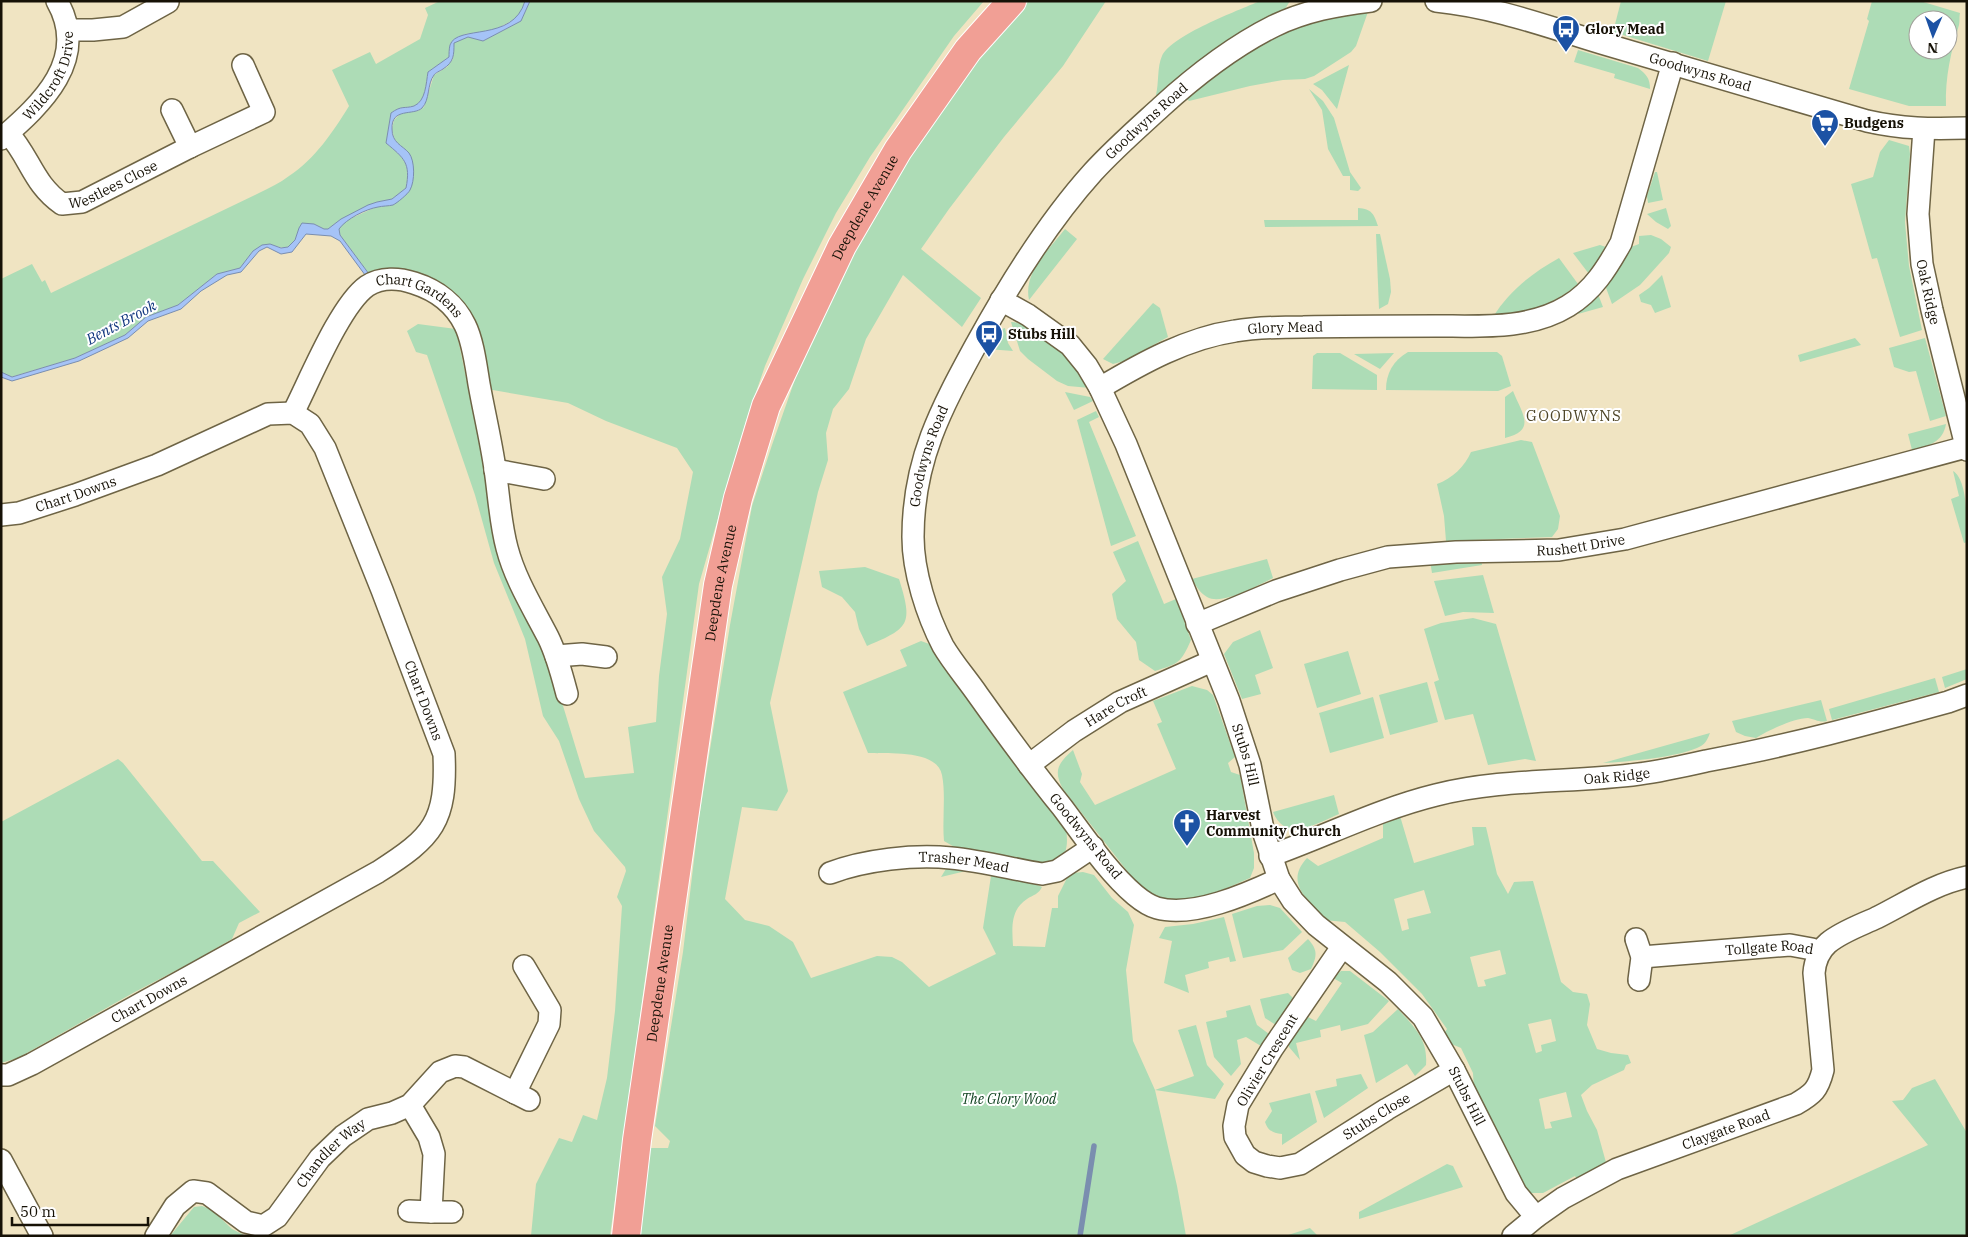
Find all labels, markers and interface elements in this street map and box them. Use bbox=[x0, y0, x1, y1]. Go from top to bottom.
north arrow bbox=[1908, 10, 1958, 60]
bus stop icon: Glory Mead bbox=[1551, 14, 1581, 53]
place label: Glory Mead bbox=[1585, 20, 1665, 38]
street label: Wildcroft Drive bbox=[18, 31, 77, 124]
text: N bbox=[1927, 39, 1938, 57]
street label: Goodwyns Road bbox=[1647, 48, 1754, 96]
street label: Goodwyns Road bbox=[1101, 78, 1192, 163]
supermarket icon: Budgens bbox=[1810, 108, 1840, 147]
place label: Budgens bbox=[1844, 114, 1904, 132]
street label: Deepdene Avenue bbox=[828, 151, 902, 263]
street label: Westlees Close bbox=[68, 156, 161, 212]
street label: Oak Ridge bbox=[1912, 258, 1944, 327]
street label: Chart Gardens bbox=[374, 270, 467, 321]
water label: Bents Brook bbox=[82, 296, 159, 349]
street label: Glory Mead bbox=[1247, 318, 1324, 338]
bus stop icon: Stubs Hill bbox=[974, 319, 1004, 358]
place label: Stubs Hill bbox=[1008, 325, 1076, 343]
street label: Goodwyns Road bbox=[906, 402, 953, 508]
district label: GOODWYNS bbox=[1526, 406, 1622, 425]
street label: Chart Downs bbox=[33, 472, 119, 516]
street label: Deepdene Avenue bbox=[701, 523, 741, 643]
street label: Rushett Drive bbox=[1536, 530, 1626, 559]
street label: Chart Downs bbox=[400, 658, 447, 743]
street label: Hare Croft bbox=[1081, 682, 1150, 731]
street label: Stubs Hill bbox=[1228, 721, 1263, 787]
street label: Oak Ridge bbox=[1583, 764, 1651, 788]
street label: Goodwyns Road bbox=[1046, 789, 1127, 883]
place label: Harvest Community Church bbox=[1206, 806, 1341, 840]
church icon: Harvest Community Church bbox=[1172, 808, 1202, 847]
street label: Trasher Mead bbox=[918, 848, 1011, 877]
street label: Deepdene Avenue bbox=[642, 923, 677, 1043]
street label: Tollgate Road bbox=[1724, 936, 1816, 959]
street label: Chart Downs bbox=[108, 971, 190, 1027]
street label: Olivier Crescent bbox=[1232, 1010, 1302, 1110]
street label: Stubs Hill bbox=[1445, 1063, 1490, 1129]
street label: Stubs Close bbox=[1339, 1089, 1413, 1144]
park label: The Glory Wood bbox=[962, 1090, 1057, 1108]
street label: Claygate Road bbox=[1679, 1105, 1773, 1154]
street label: Chandler Way bbox=[292, 1114, 369, 1191]
scale bar bbox=[12, 1194, 149, 1226]
text: 50 m bbox=[20, 1202, 56, 1221]

